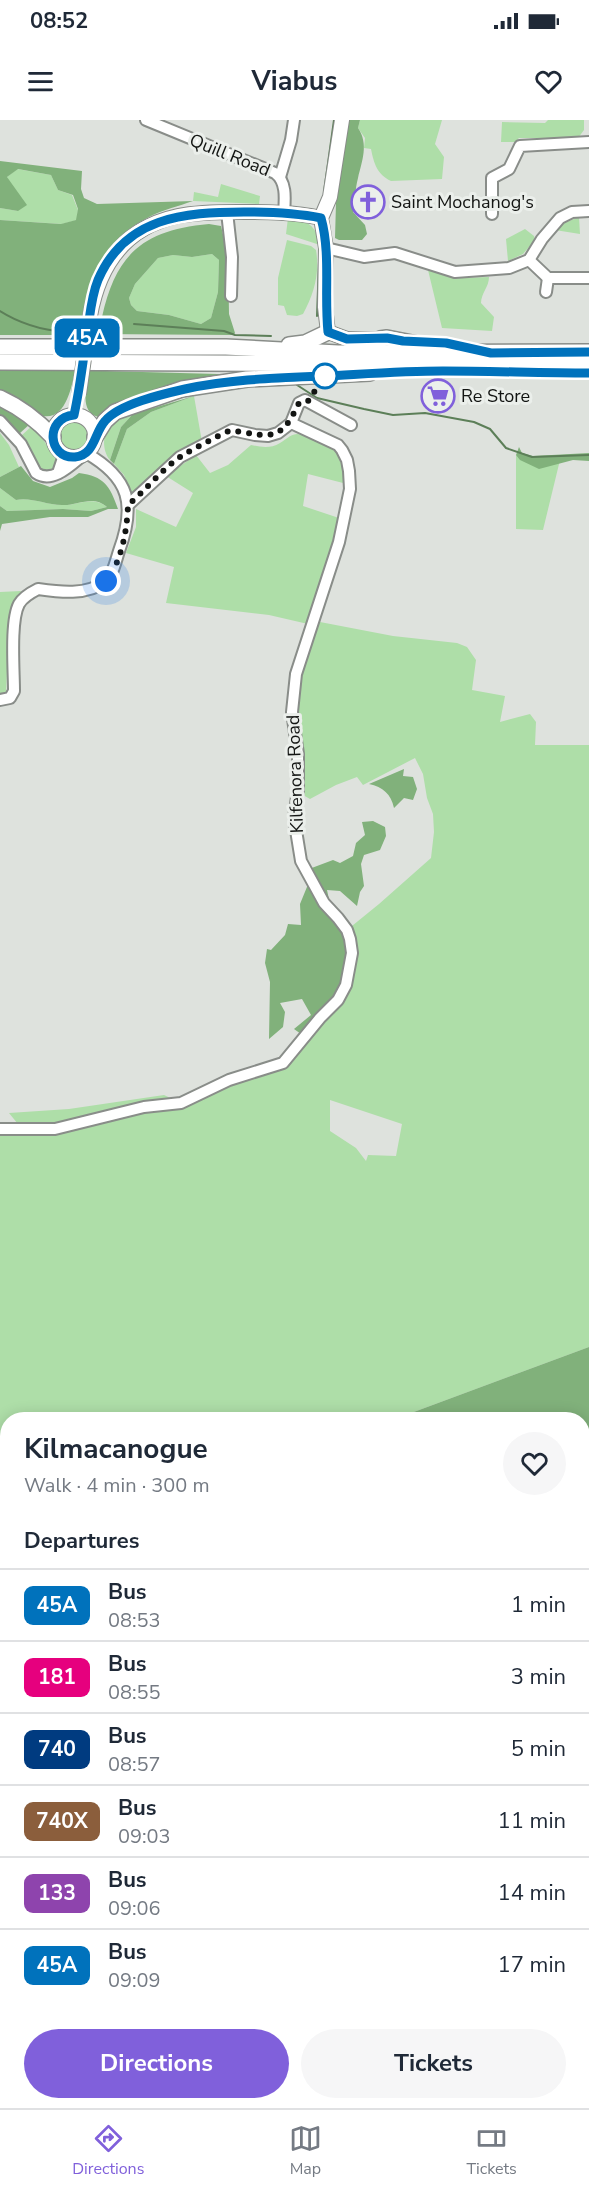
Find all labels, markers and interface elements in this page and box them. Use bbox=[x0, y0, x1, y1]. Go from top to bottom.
text: 08:52 bbox=[30, 6, 88, 36]
text: Viabus bbox=[252, 63, 337, 100]
icon: menu bbox=[24, 65, 57, 98]
icon: heart bbox=[532, 65, 565, 98]
street label: Quill Road bbox=[186, 128, 274, 182]
church icon: Saint Mochanog's bbox=[350, 184, 386, 220]
place label: Saint Mochanog's bbox=[391, 190, 534, 214]
line badge: 45A bbox=[52, 318, 122, 358]
text: 45A bbox=[67, 324, 107, 352]
unlabelled marker bbox=[312, 363, 338, 389]
supermarket icon: Re Store bbox=[420, 378, 456, 414]
place label: Re Store bbox=[461, 384, 530, 408]
your location bbox=[91, 566, 121, 596]
street label: Kilfenora Road bbox=[281, 714, 309, 834]
text: Kilmacanogue bbox=[24, 1430, 208, 1468]
button: heart bbox=[503, 1432, 566, 1495]
text: Walk · 4 min · 300 m bbox=[24, 1472, 210, 1499]
text: Departures bbox=[24, 1526, 139, 1556]
text: Bus bbox=[108, 1577, 147, 1607]
text: 1 min bbox=[511, 1590, 566, 1620]
text: 45A bbox=[37, 1591, 77, 1619]
text: 08:53 bbox=[108, 1607, 161, 1634]
text: Bus bbox=[108, 1649, 147, 1679]
text: 3 min bbox=[511, 1662, 566, 1692]
text: 181 bbox=[38, 1663, 76, 1691]
text: 08:55 bbox=[108, 1679, 161, 1706]
text: Bus bbox=[108, 1721, 147, 1751]
text: 5 min bbox=[511, 1734, 566, 1764]
text: 740 bbox=[38, 1735, 76, 1763]
text: 08:57 bbox=[108, 1751, 161, 1778]
text: Bus bbox=[118, 1793, 157, 1823]
text: 11 min bbox=[498, 1806, 566, 1836]
text: 740X bbox=[36, 1807, 88, 1835]
text: 09:03 bbox=[118, 1823, 170, 1850]
text: Bus bbox=[108, 1865, 147, 1895]
text: 14 min bbox=[498, 1878, 566, 1908]
text: 133 bbox=[38, 1879, 76, 1907]
text: 09:06 bbox=[108, 1895, 161, 1922]
text: Bus bbox=[108, 1937, 147, 1967]
text: 17 min bbox=[498, 1950, 566, 1980]
text: 45A bbox=[37, 1951, 77, 1979]
text: 09:09 bbox=[108, 1967, 161, 1994]
button: Directions bbox=[24, 2029, 289, 2098]
button: Tickets bbox=[301, 2029, 566, 2098]
tab: Directions bbox=[72, 2122, 144, 2180]
tab: Map bbox=[289, 2122, 322, 2180]
tab: Tickets bbox=[466, 2122, 517, 2180]

